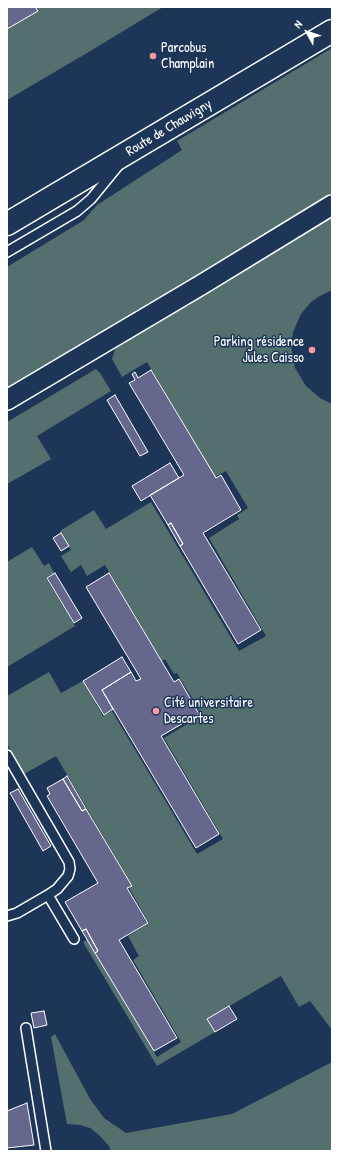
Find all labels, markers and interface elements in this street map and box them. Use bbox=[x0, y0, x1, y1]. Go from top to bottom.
north arrow bbox=[287, 12, 327, 52]
text: N bbox=[291, 18, 305, 31]
place label: Parcobus Champlain bbox=[161, 40, 214, 72]
marker: Parcobus Champlain bbox=[148, 51, 158, 61]
street label: Route de Chauvigny bbox=[123, 96, 215, 160]
place label: Parking résidence Jules Caisso bbox=[214, 334, 304, 366]
marker: Parking résidence Jules Caisso bbox=[307, 345, 317, 355]
place label: Cité universitaire Descartes bbox=[164, 695, 253, 728]
marker: Cité universitaire Descartes bbox=[151, 706, 161, 716]

